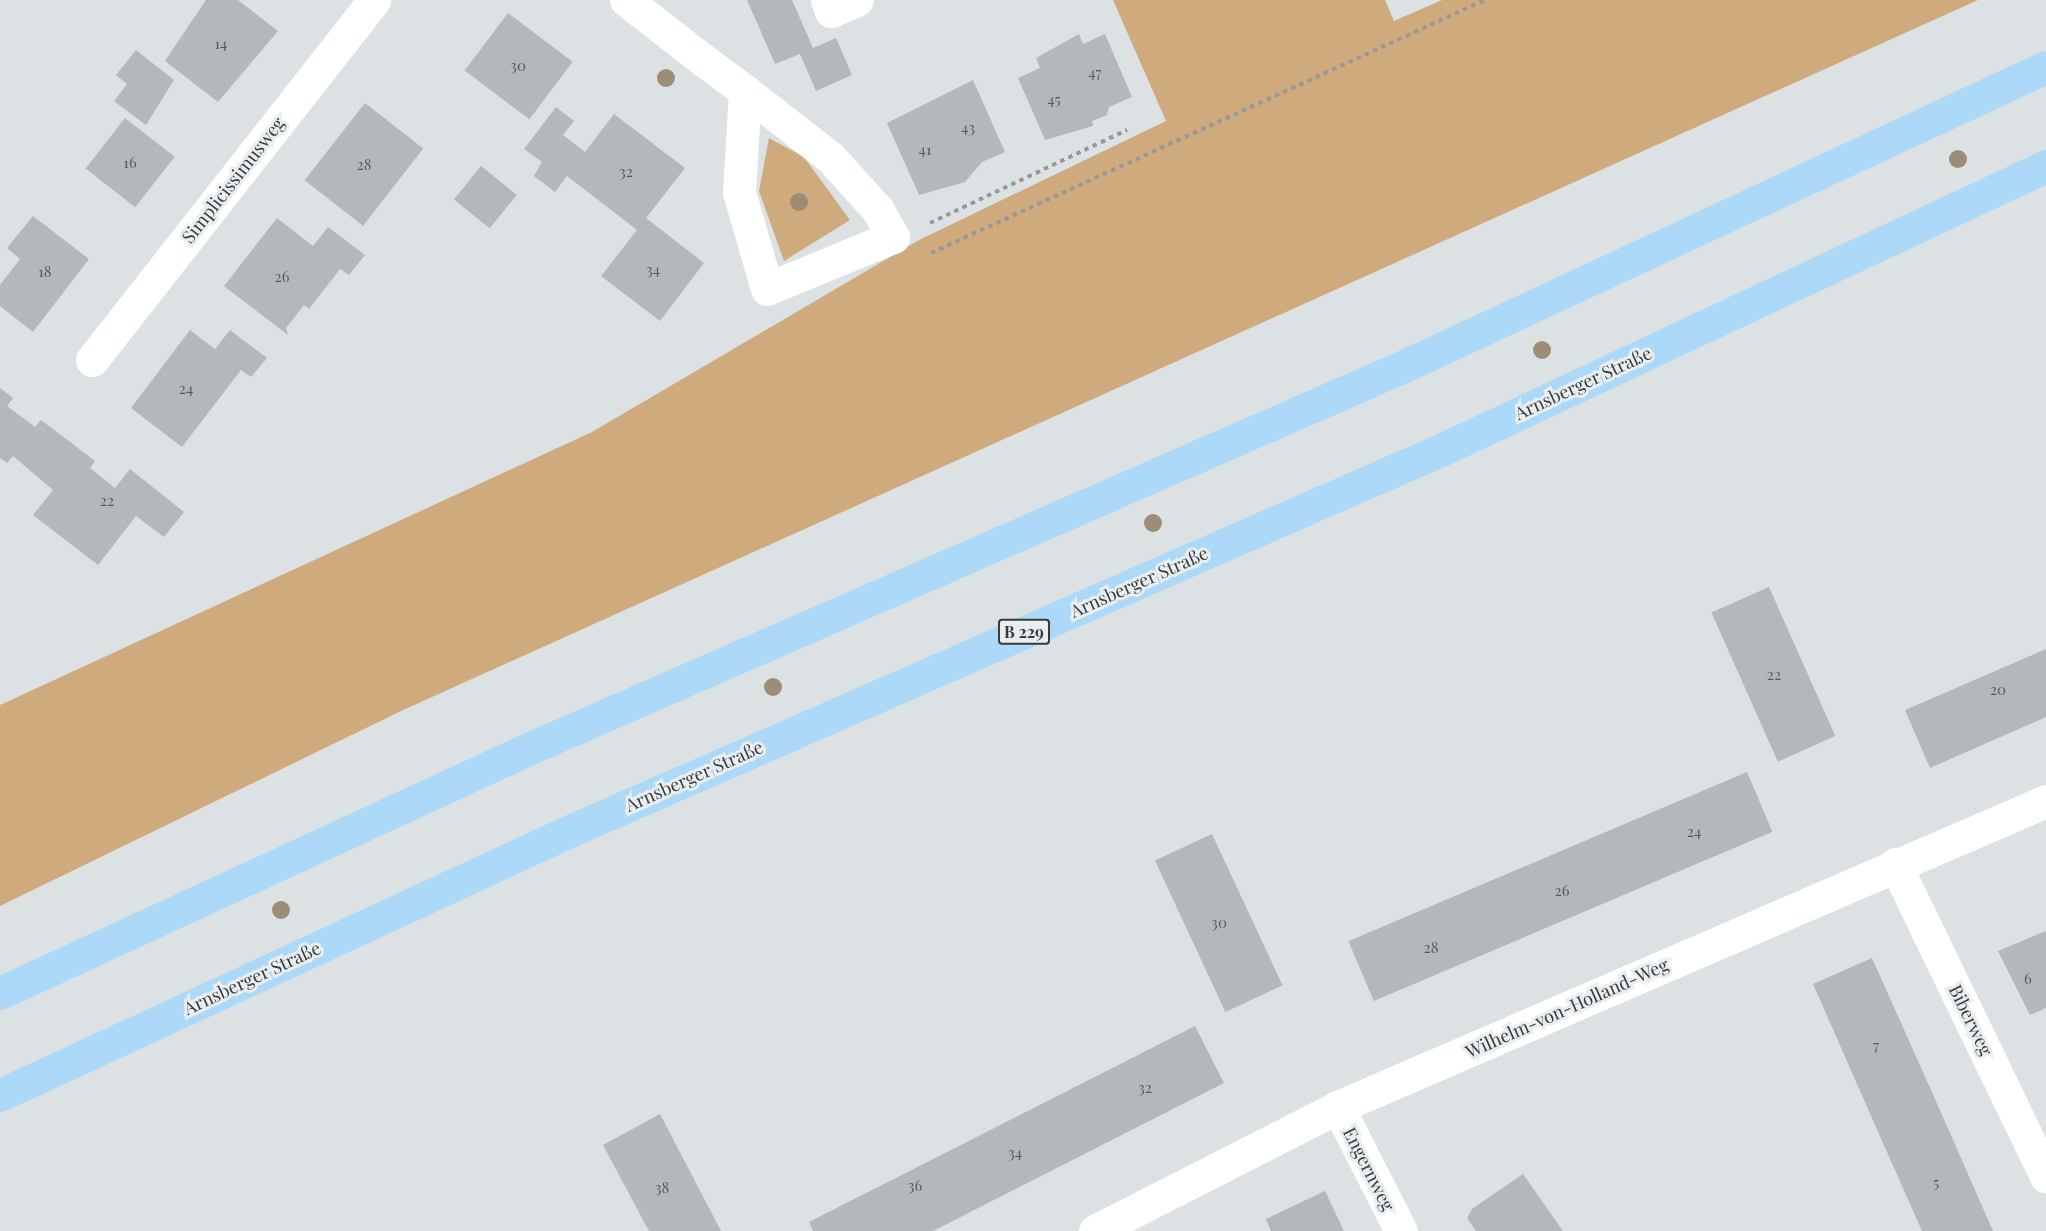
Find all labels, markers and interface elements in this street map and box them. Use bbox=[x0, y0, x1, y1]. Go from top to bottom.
house number: 14 bbox=[215, 35, 227, 53]
house number: 30 bbox=[510, 57, 526, 75]
house number: 47 bbox=[1088, 64, 1102, 82]
house number: 45 bbox=[1047, 91, 1061, 109]
street label: Simplicissimusweg bbox=[177, 113, 289, 247]
house number: 43 bbox=[961, 119, 975, 137]
house number: 41 bbox=[919, 141, 931, 159]
house number: 16 bbox=[123, 154, 137, 172]
house number: 28 bbox=[357, 156, 371, 174]
house number: 32 bbox=[619, 163, 633, 181]
house number: 34 bbox=[646, 261, 660, 279]
house number: 18 bbox=[38, 263, 52, 281]
house number: 26 bbox=[275, 268, 289, 286]
street label: Arnsberger Straße bbox=[1511, 342, 1655, 424]
house number: 24 bbox=[179, 380, 193, 398]
house number: 22 bbox=[100, 492, 114, 510]
street label: Arnsberger Straße bbox=[1067, 542, 1211, 622]
road number: B 229 bbox=[997, 619, 1051, 645]
house number: 22 bbox=[1767, 666, 1781, 684]
house number: 20 bbox=[1990, 681, 2006, 699]
street label: Arnsberger Straße bbox=[622, 736, 766, 816]
house number: 24 bbox=[1687, 823, 1701, 841]
house number: 26 bbox=[1555, 882, 1569, 900]
house number: 30 bbox=[1211, 914, 1227, 932]
street label: Arnsberger Straße bbox=[180, 937, 324, 1019]
house number: 28 bbox=[1424, 939, 1438, 957]
street label: Wilhelm-von-Holland-Weg bbox=[1462, 953, 1672, 1063]
house number: 6 bbox=[2024, 970, 2032, 988]
street label: Biberweg bbox=[1945, 981, 1997, 1059]
house number: 7 bbox=[1873, 1037, 1879, 1055]
house number: 32 bbox=[1138, 1079, 1152, 1097]
street label: Engernweg bbox=[1339, 1124, 1399, 1214]
house number: 34 bbox=[1008, 1144, 1022, 1162]
house number: 5 bbox=[1933, 1174, 1939, 1192]
house number: 36 bbox=[908, 1177, 922, 1195]
house number: 38 bbox=[655, 1179, 669, 1197]

